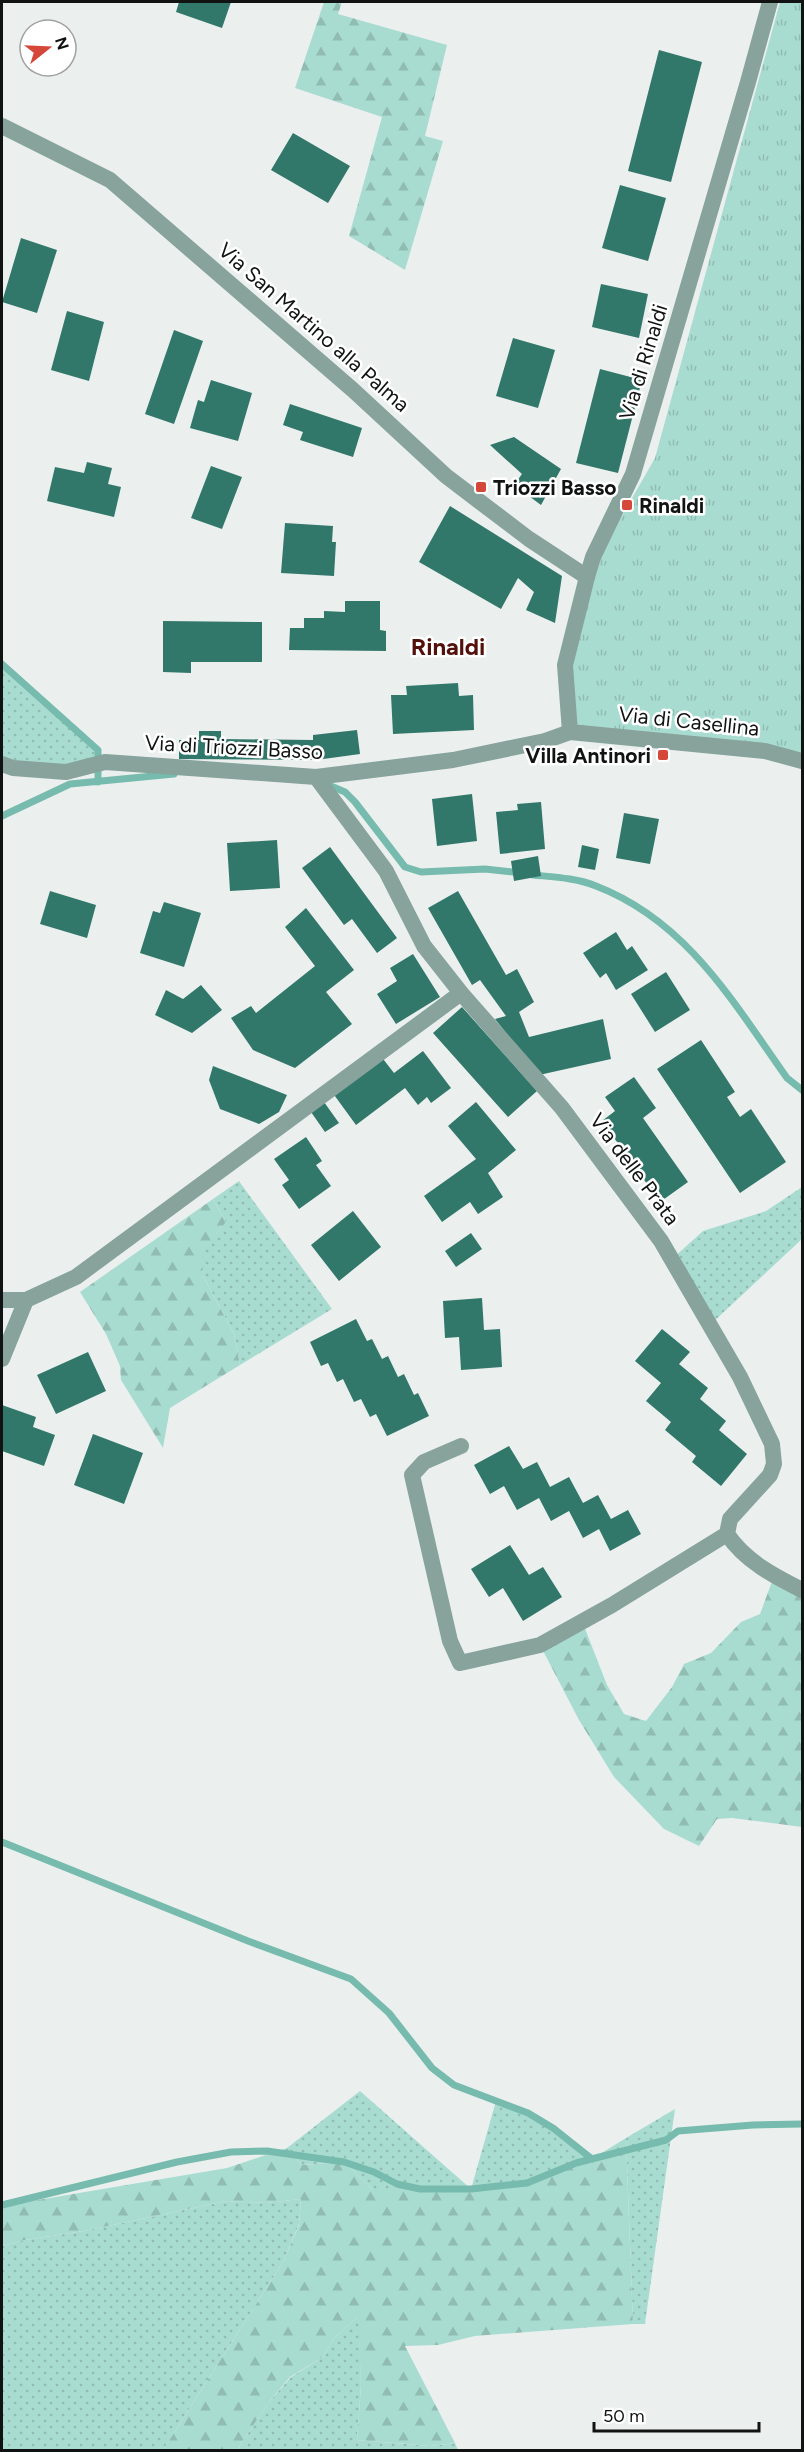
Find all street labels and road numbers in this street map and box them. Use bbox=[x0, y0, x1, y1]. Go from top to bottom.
street label: Via San Martino alla Palma bbox=[213, 237, 415, 417]
street label: Via di Rinaldi bbox=[614, 301, 672, 423]
street label: Via di Casellina bbox=[617, 701, 761, 741]
street label: Via di Triozzi Basso bbox=[144, 730, 324, 764]
street label: Via delle Prata bbox=[585, 1108, 685, 1230]

